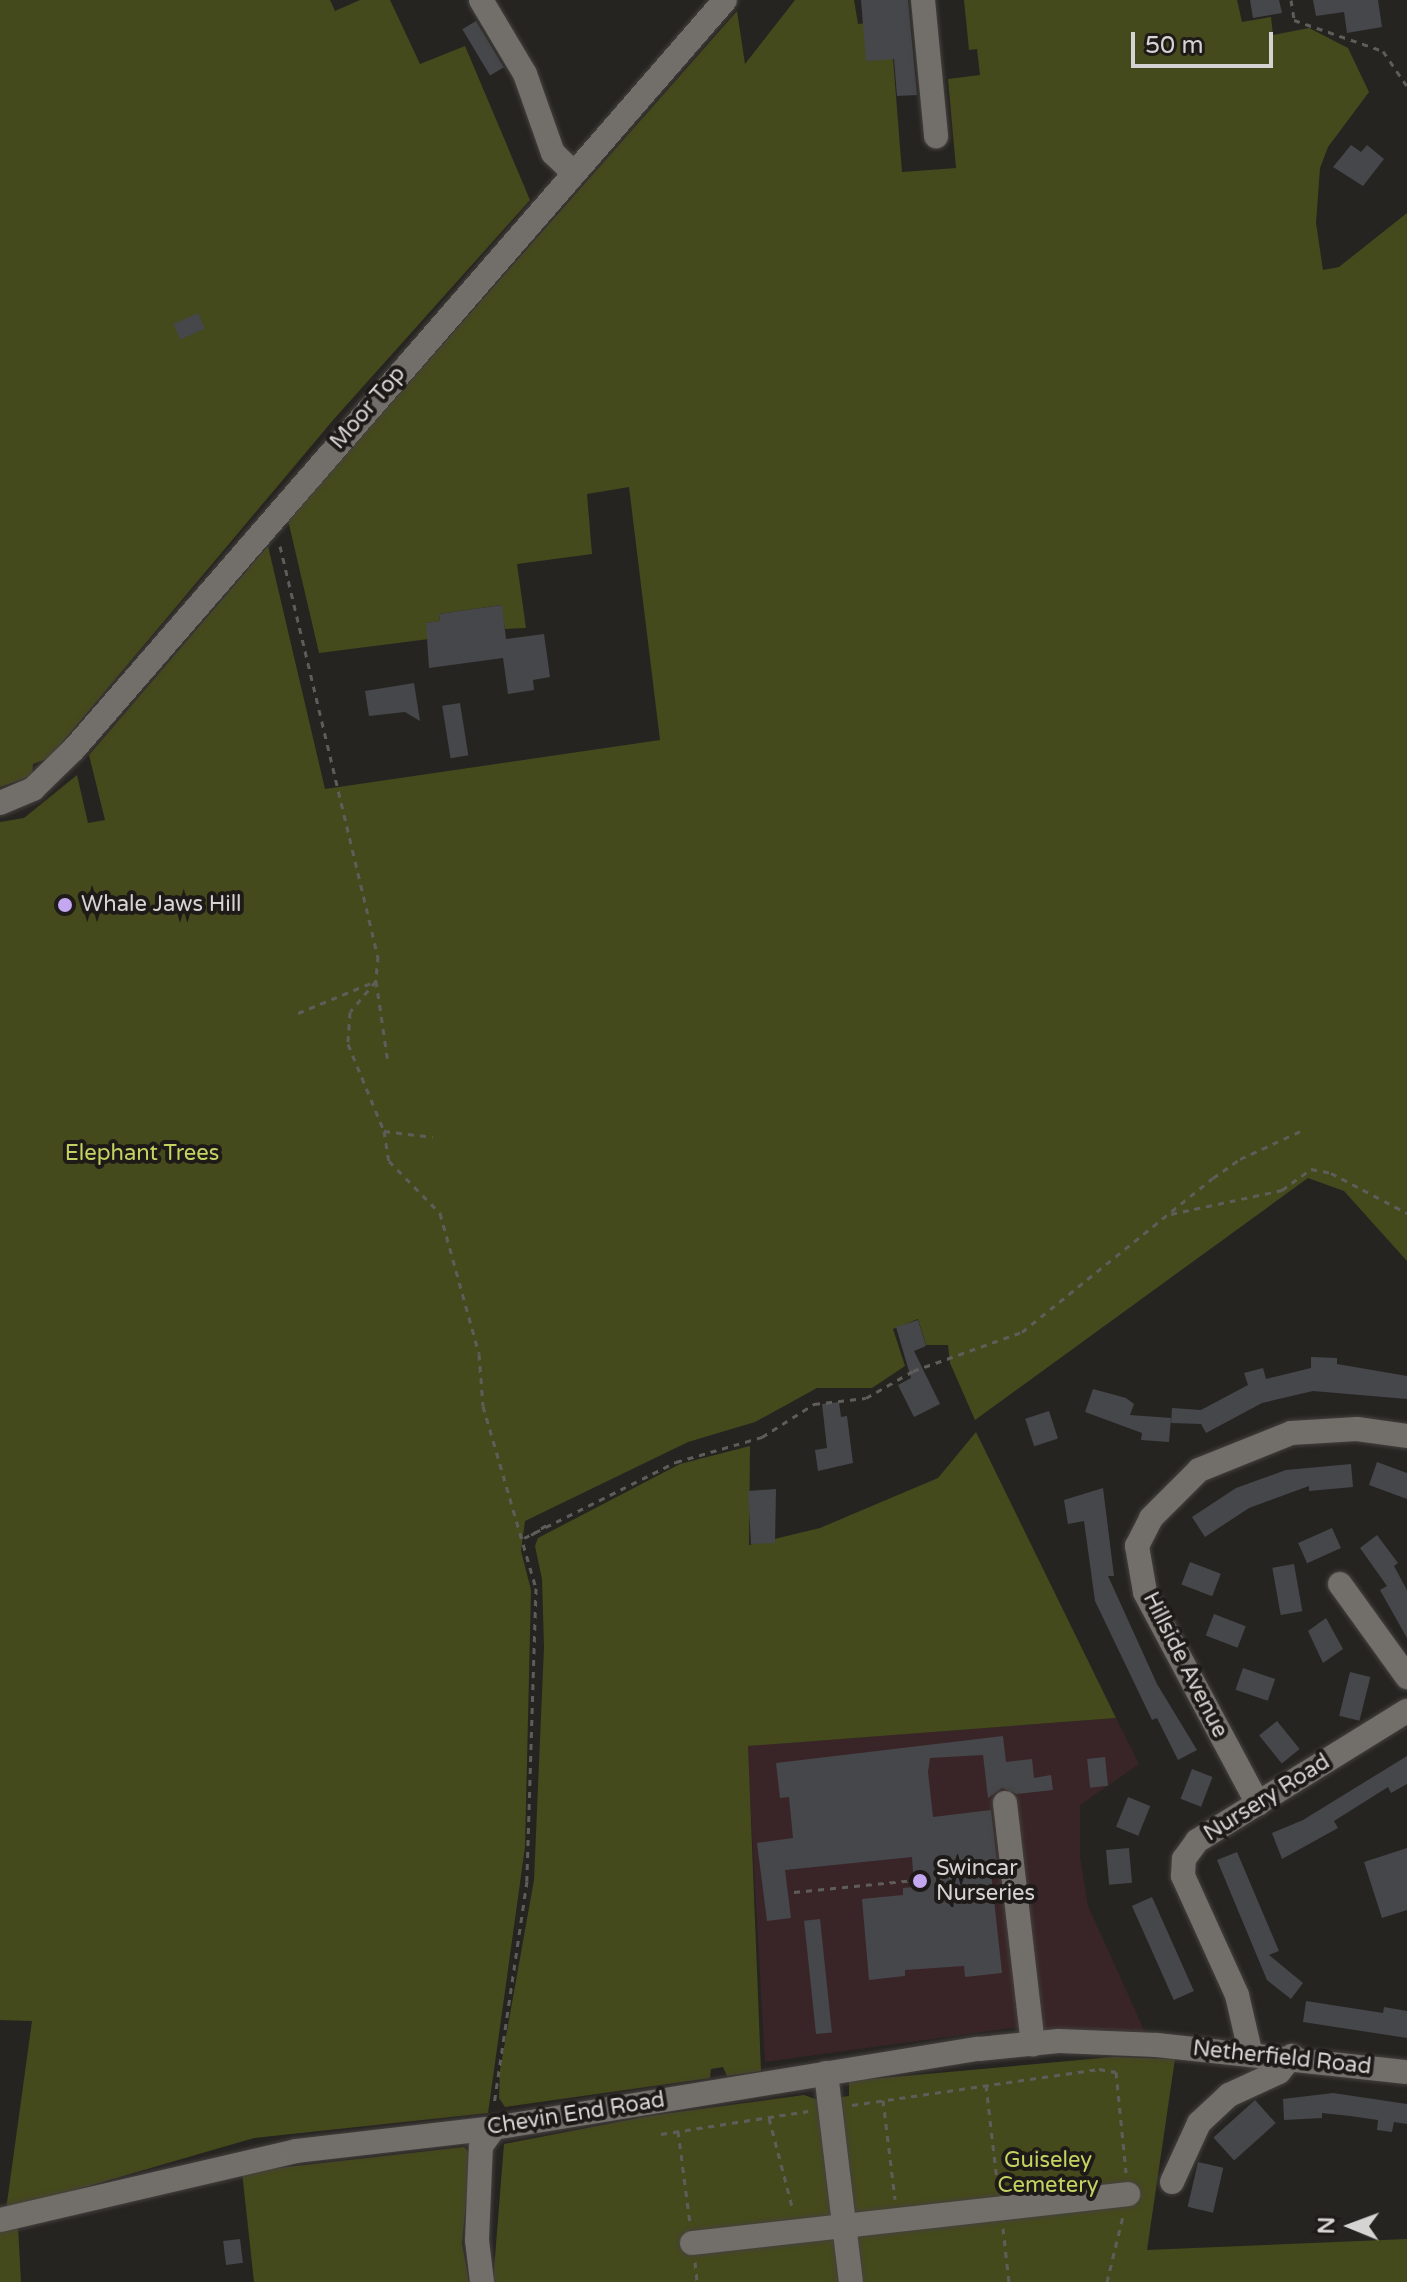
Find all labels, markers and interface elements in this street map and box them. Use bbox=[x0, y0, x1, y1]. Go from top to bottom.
scale bar bbox=[1135, 16, 1277, 66]
text: 50 m bbox=[1145, 31, 1203, 60]
street label: Moor Top bbox=[325, 361, 411, 455]
place label: Whale Jaws Hill bbox=[81, 892, 242, 918]
marker: Whale Jaws Hill bbox=[56, 896, 74, 914]
park label: Elephant Trees bbox=[65, 1141, 219, 1167]
street label: Hillside Avenue bbox=[1137, 1588, 1233, 1742]
street label: Nursery Road bbox=[1199, 1749, 1335, 1847]
place label: Swincar Nurseries bbox=[936, 1855, 1035, 1906]
marker: Swincar Nurseries bbox=[911, 1872, 929, 1890]
street label: Netherfield Road bbox=[1191, 2036, 1373, 2080]
street label: Chevin End Road bbox=[485, 2087, 667, 2141]
park label: Guiseley Cemetery bbox=[998, 2147, 1098, 2198]
north arrow bbox=[1311, 2186, 1391, 2266]
text: N bbox=[1314, 2217, 1340, 2235]

